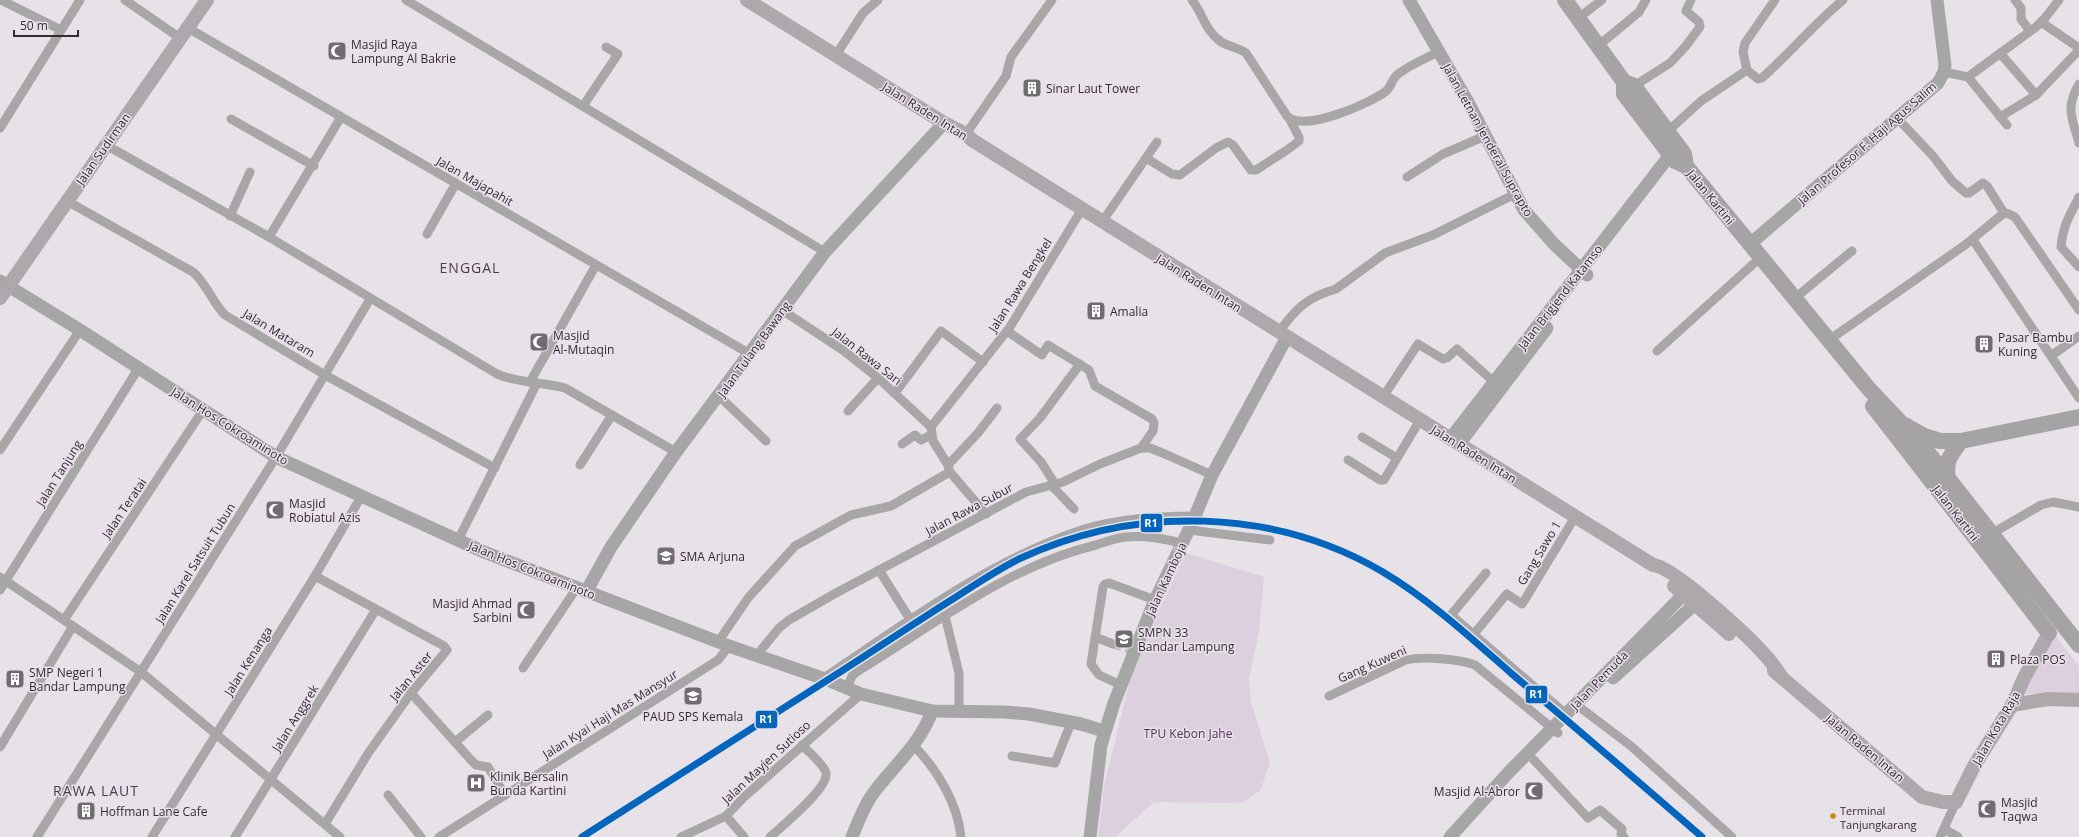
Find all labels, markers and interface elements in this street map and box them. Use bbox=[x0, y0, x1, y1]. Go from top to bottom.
scale bar bbox=[14, 12, 78, 38]
text: 50 m bbox=[20, 17, 48, 34]
place label: Masjid Raya Lampung Al Bakrie bbox=[351, 36, 456, 67]
mosque icon: Masjid Raya Lampung Al Bakrie bbox=[326, 40, 348, 62]
street label: Jalan Letnan Jenderal Suprapto bbox=[1438, 59, 1537, 220]
street label: Jalan Raden Intan bbox=[878, 77, 971, 144]
building icon: Sinar Laut Tower bbox=[1021, 77, 1043, 99]
street label: Jalan Profesor F. Haji Agus Salim bbox=[1793, 78, 1940, 209]
place label: Sinar Laut Tower bbox=[1046, 80, 1140, 97]
street label: Jalan Sudirman bbox=[71, 110, 134, 189]
street label: Jalan Majapahit bbox=[433, 152, 516, 210]
street label: Jalan Kartini bbox=[1683, 165, 1739, 228]
street label: Jalan Rawa Bengkel bbox=[984, 235, 1056, 336]
street label: Jalan Brigjend Katamso bbox=[1513, 241, 1606, 354]
street label: Jalan Raden Intan bbox=[1152, 249, 1245, 316]
district label: ENGGAL bbox=[440, 258, 500, 277]
street label: Jalan Tulang Bawang bbox=[713, 297, 795, 401]
building icon: Amalia bbox=[1085, 300, 1107, 322]
place label: Amalia bbox=[1110, 303, 1148, 320]
street label: Jalan Mataram bbox=[239, 304, 318, 361]
street label: Jalan Rawa Sari bbox=[828, 323, 905, 389]
place label: Masjid Al-Mutaqin bbox=[553, 327, 614, 358]
place label: Pasar Bambu Kuning bbox=[1998, 329, 2073, 360]
mosque icon: Masjid Al-Mutaqin bbox=[528, 331, 550, 353]
building icon: Pasar Bambu Kuning bbox=[1973, 333, 1995, 355]
street label: Jalan Hos Cokroaminoto bbox=[167, 382, 292, 469]
street label: Jalan Raden Intan bbox=[1427, 420, 1520, 487]
street label: Jalan Tanjung bbox=[31, 436, 86, 510]
street label: Jalan Teratai bbox=[97, 475, 150, 542]
street label: Jalan Rawa Subur bbox=[921, 479, 1016, 540]
street label: Jalan Kartini bbox=[1928, 481, 1983, 545]
place label: Masjid Robiatul Azis bbox=[289, 495, 361, 526]
mosque icon: Masjid Robiatul Azis bbox=[264, 499, 286, 521]
street label: Jalan Karel Satsuit Tubun bbox=[150, 500, 239, 627]
line badge: R1 bbox=[1140, 513, 1163, 533]
text: R1 bbox=[1144, 515, 1158, 530]
street label: Gang Sawo 1 bbox=[1513, 518, 1565, 588]
street label: Jalan Hos Cokroaminoto bbox=[465, 536, 598, 603]
street label: Jalan Kamboja bbox=[1141, 539, 1190, 620]
school or university icon: SMA Arjuna bbox=[655, 545, 677, 567]
place label: SMA Arjuna bbox=[680, 548, 745, 565]
place label: Masjid Ahmad Sarbini bbox=[432, 595, 512, 626]
mosque icon: Masjid Ahmad Sarbini bbox=[515, 599, 537, 621]
street label: Jalan Kenanga bbox=[219, 623, 276, 700]
place label: SMPN 33 Bandar Lampung bbox=[1138, 624, 1235, 655]
school or university icon: SMPN 33 Bandar Lampung bbox=[1113, 628, 1135, 650]
street label: Gang Kuweni bbox=[1335, 641, 1409, 687]
street label: Jalan Pemuda bbox=[1566, 647, 1632, 714]
street label: Jalan Aster bbox=[385, 648, 436, 705]
building icon: Plaza POS bbox=[1985, 648, 2007, 670]
place label: Plaza POS bbox=[2010, 651, 2065, 668]
place label: SMP Negeri 1 Bandar Lampung bbox=[29, 664, 126, 695]
street label: Jalan Kyai Haji Mas Mansyur bbox=[538, 665, 681, 763]
building icon: SMP Negeri 1 Bandar Lampung bbox=[4, 668, 26, 690]
street label: Jalan Anggrek bbox=[267, 681, 323, 756]
school or university icon: PAUD SPS Kemala bbox=[682, 685, 704, 707]
line badge: R1 bbox=[1525, 685, 1548, 704]
text: R1 bbox=[1529, 686, 1543, 701]
street label: Jalan Kota Raja bbox=[1968, 688, 2024, 769]
place label: PAUD SPS Kemala bbox=[643, 708, 743, 725]
street label: Jalan Raden Intan bbox=[1821, 709, 1908, 786]
line badge: R1 bbox=[755, 710, 778, 729]
text: R1 bbox=[759, 711, 773, 726]
street label: Jalan Mayjen Sutioso bbox=[717, 717, 814, 808]
park label: TPU Kebon Jahe bbox=[1144, 725, 1233, 742]
place label: Klinik Bersalin Bunda Kartini bbox=[490, 768, 568, 799]
hospital icon: Klinik Bersalin Bunda Kartini bbox=[465, 772, 487, 794]
mosque icon: Masjid Al-Abror bbox=[1523, 780, 1545, 802]
district label: RAWA LAUT bbox=[53, 781, 139, 800]
place label: Masjid Al-Abror bbox=[1434, 783, 1520, 800]
place label: Masjid Taqwa bbox=[2001, 794, 2038, 825]
mosque icon: Masjid Taqwa bbox=[1976, 798, 1998, 820]
building icon: Hoffman Lane Cafe bbox=[75, 800, 97, 822]
place label: Hoffman Lane Cafe bbox=[100, 803, 208, 820]
place label: Terminal Tanjungkarang bbox=[1840, 803, 1916, 832]
marker: Terminal Tanjungkarang bbox=[1828, 811, 1838, 821]

